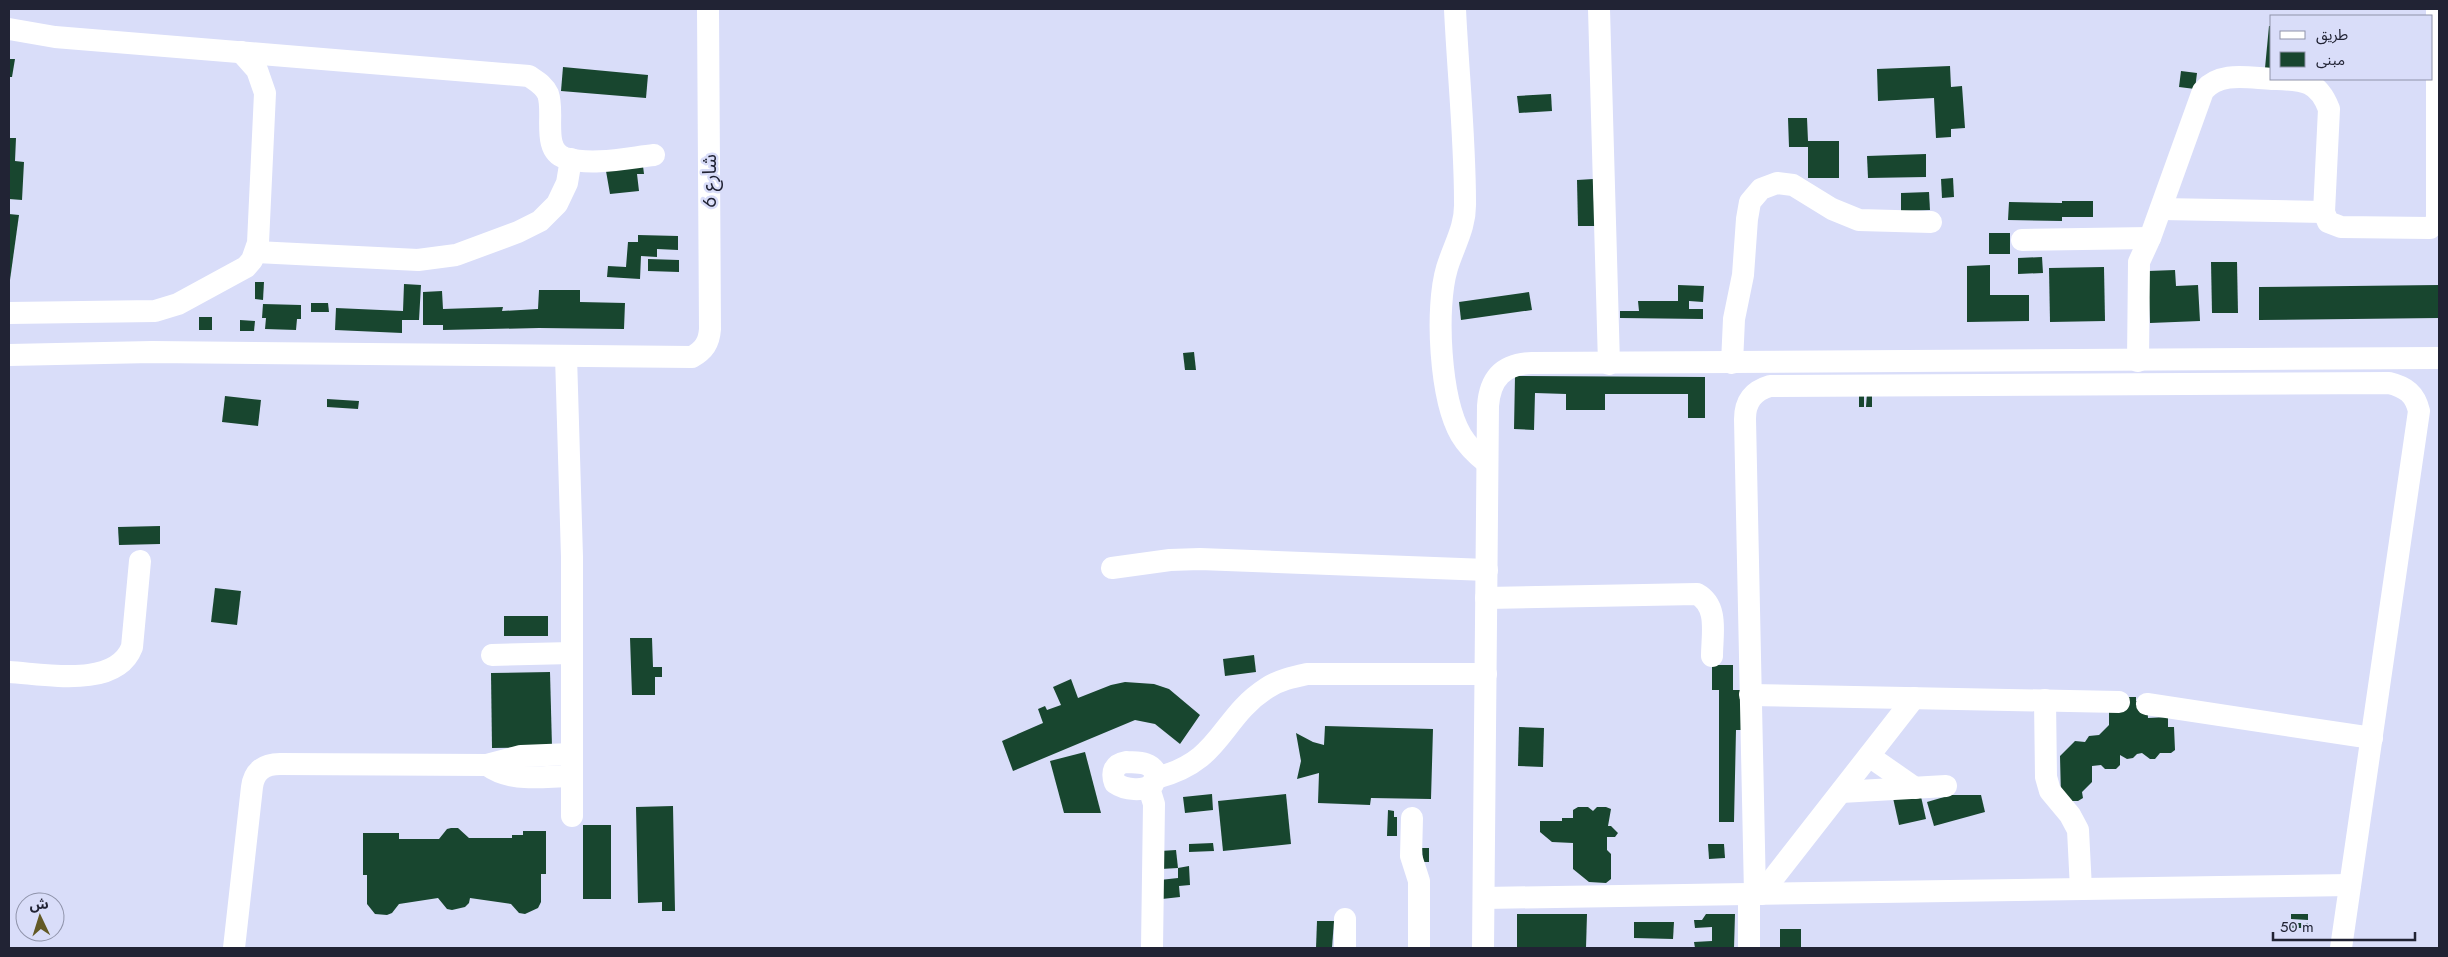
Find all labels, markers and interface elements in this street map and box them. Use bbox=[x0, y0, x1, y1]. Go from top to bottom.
legend bbox=[2270, 15, 2433, 80]
text: طريق bbox=[2316, 24, 2348, 46]
text: مبنى bbox=[2316, 49, 2345, 71]
street label: شارع 6 bbox=[696, 154, 723, 208]
north arrow bbox=[15, 892, 65, 942]
text: ش bbox=[29, 893, 49, 915]
scale bar bbox=[2273, 910, 2416, 942]
text: 50 m bbox=[2280, 916, 2314, 938]

